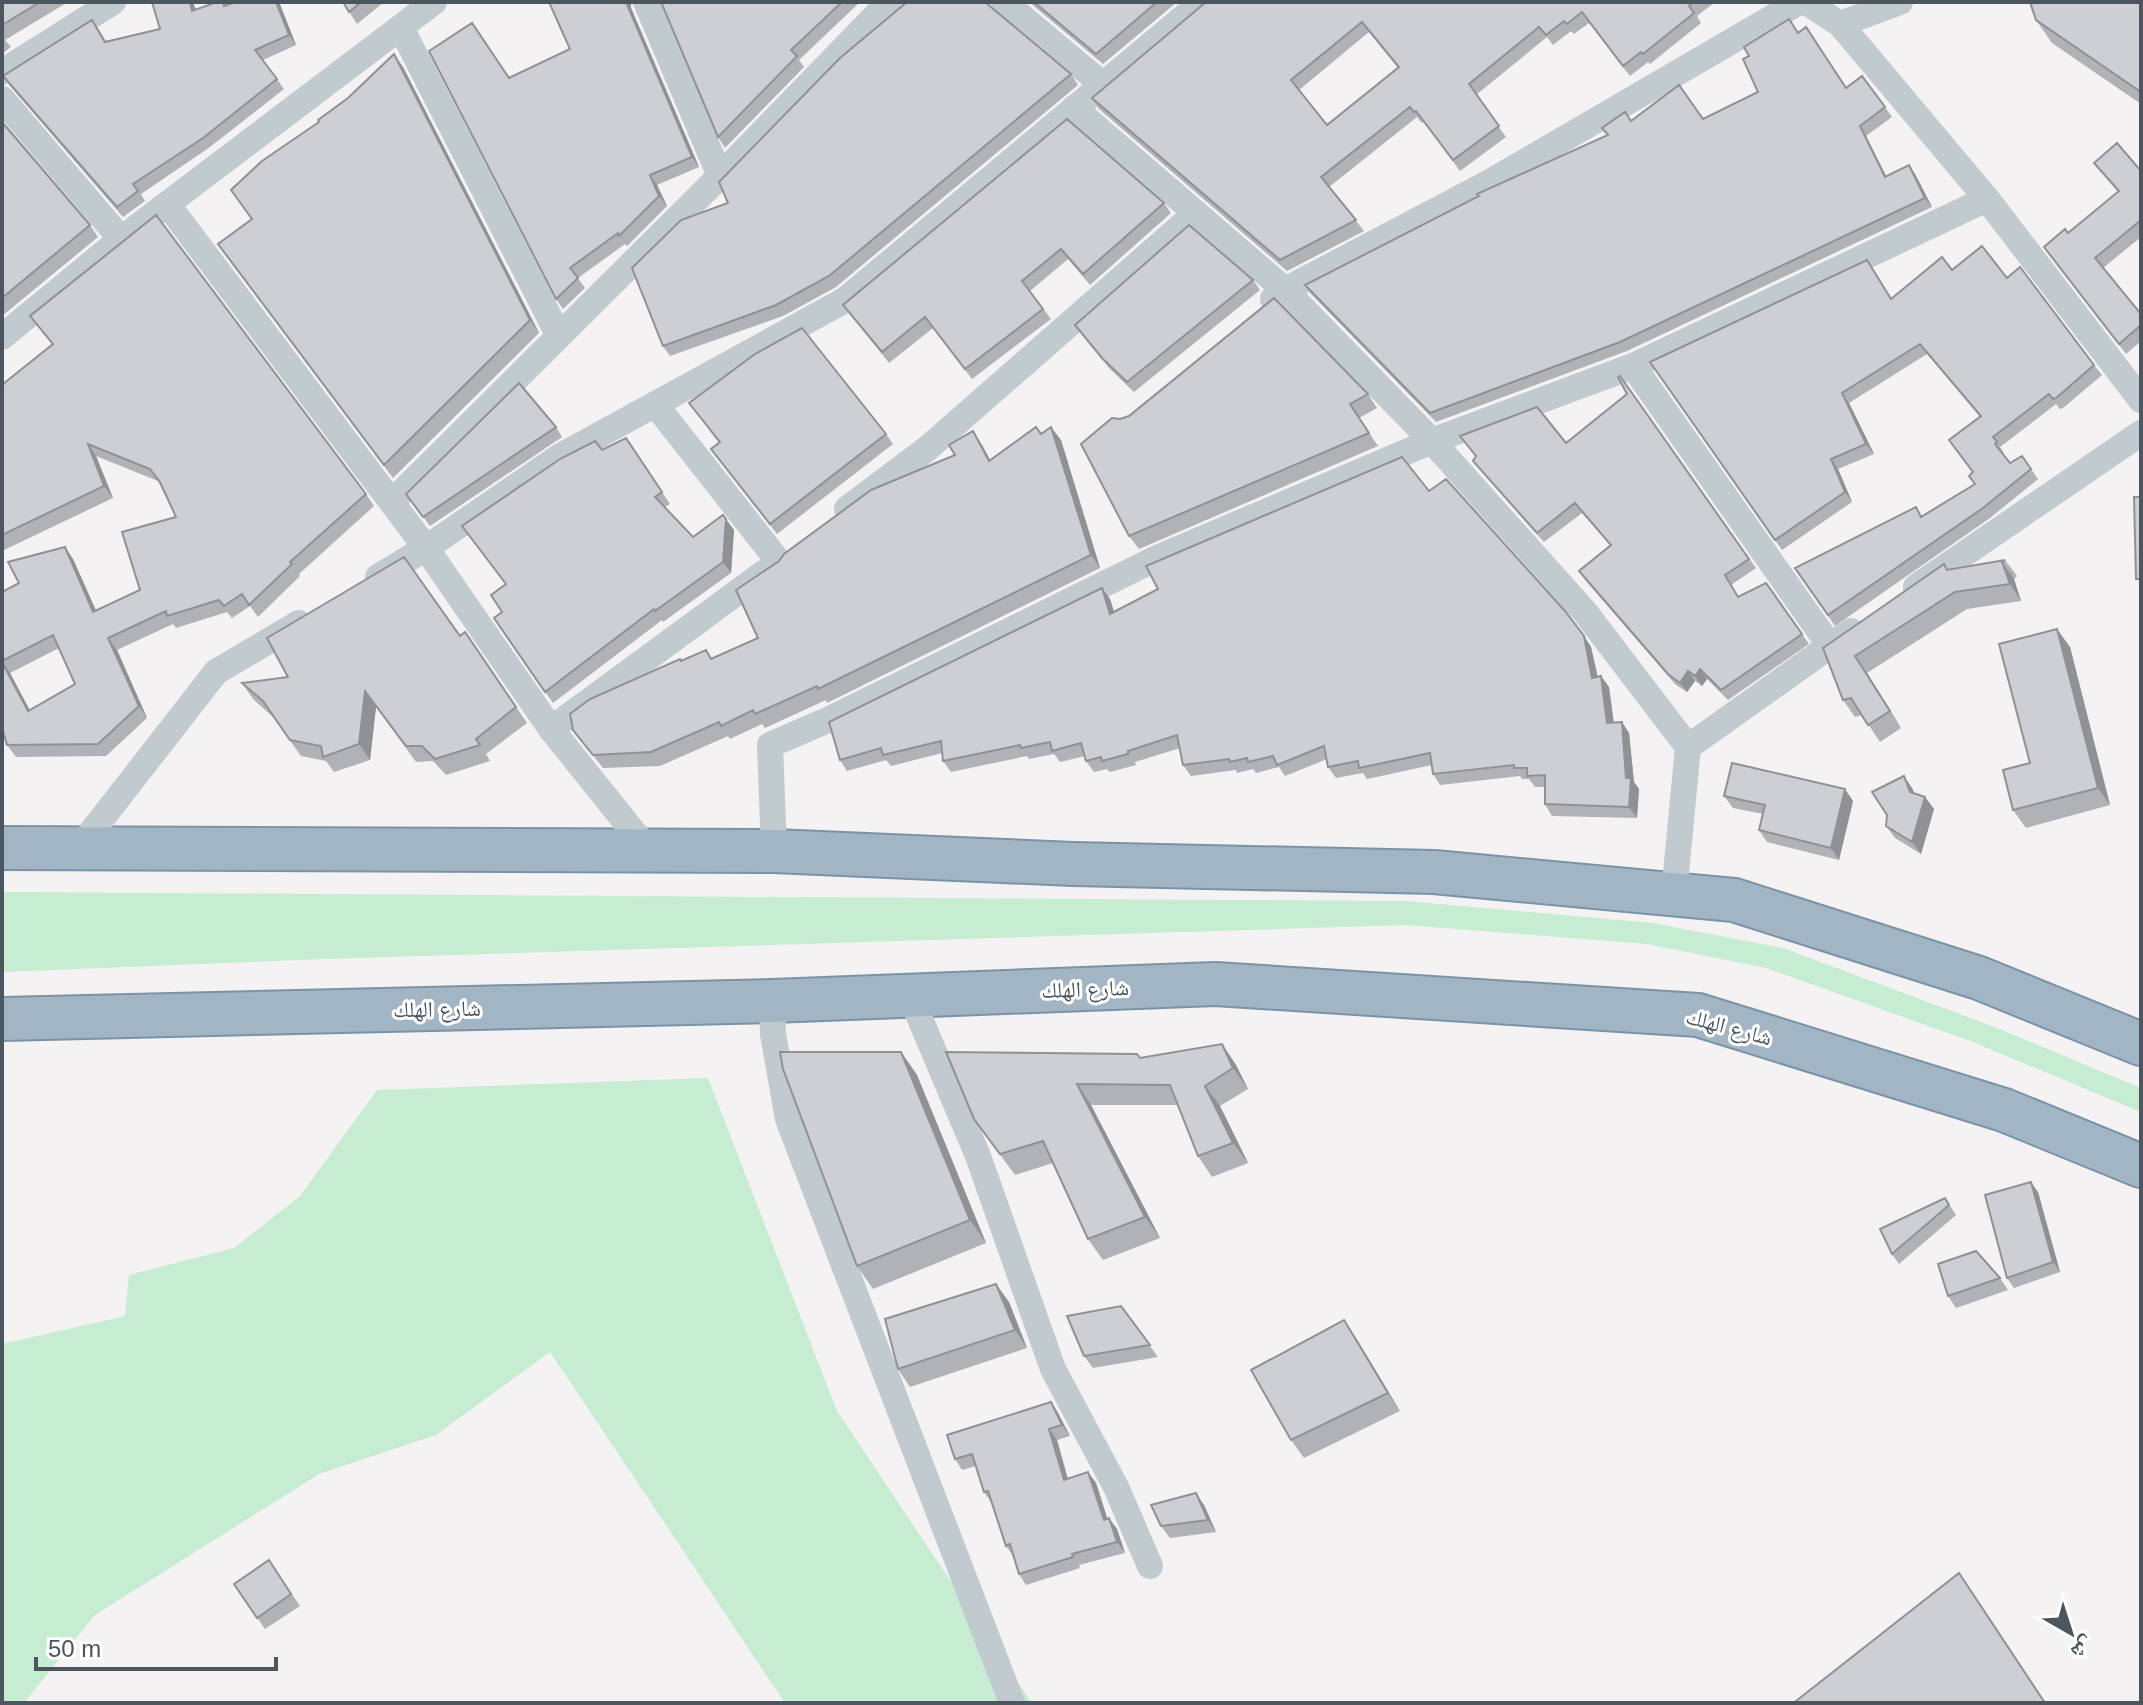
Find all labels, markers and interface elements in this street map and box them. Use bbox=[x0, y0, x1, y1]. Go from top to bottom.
street label: شارع الهلك bbox=[1041, 975, 1129, 1004]
street label: شارع الهلك bbox=[393, 996, 481, 1023]
street label: شارع الهلك bbox=[1683, 1004, 1775, 1051]
north arrow bbox=[2031, 1593, 2111, 1673]
scale bar bbox=[36, 1621, 276, 1671]
text: ش bbox=[2066, 1630, 2100, 1665]
text: 50 m bbox=[48, 1635, 101, 1662]

